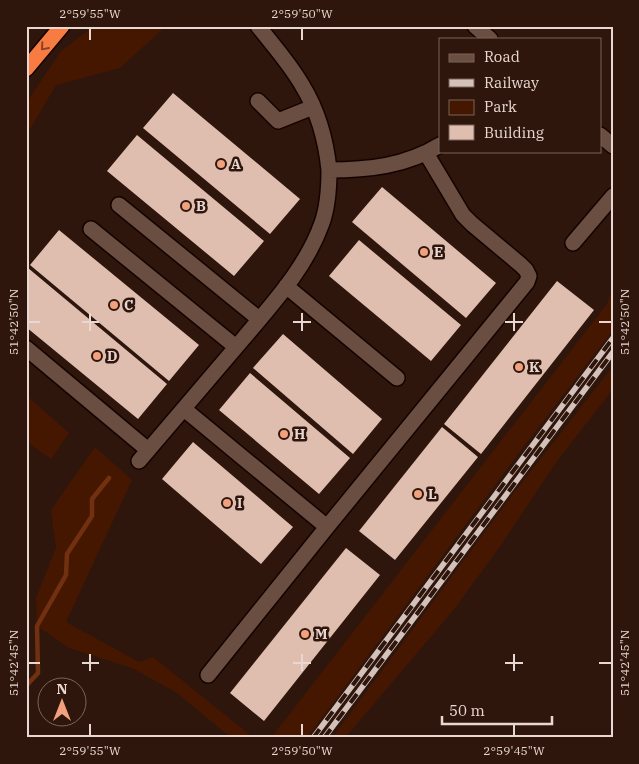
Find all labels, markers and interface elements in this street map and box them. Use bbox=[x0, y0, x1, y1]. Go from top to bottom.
text: 2°59'55"W bbox=[59, 6, 121, 21]
text: 2°59'50"W bbox=[271, 6, 333, 21]
legend bbox=[439, 38, 602, 152]
one-way arrow bbox=[41, 42, 50, 51]
text: Road bbox=[484, 47, 520, 66]
text: Railway bbox=[484, 73, 539, 92]
text: Park bbox=[484, 97, 517, 116]
text: Building bbox=[484, 123, 544, 142]
place label: A bbox=[231, 155, 241, 173]
marker: A bbox=[215, 158, 227, 170]
place label: B bbox=[196, 197, 206, 215]
marker: B bbox=[180, 200, 192, 212]
place label: E bbox=[434, 243, 443, 261]
marker: E bbox=[418, 246, 430, 258]
text: 51°42'50"N bbox=[6, 289, 21, 355]
text: 51°42'50"N bbox=[617, 289, 632, 355]
place label: C bbox=[124, 296, 133, 314]
marker: C bbox=[108, 299, 120, 311]
place label: D bbox=[107, 347, 118, 365]
marker: D bbox=[91, 350, 103, 362]
place label: K bbox=[529, 358, 540, 376]
marker: K bbox=[513, 361, 525, 373]
place label: H bbox=[294, 425, 305, 443]
marker: H bbox=[278, 428, 290, 440]
place label: L bbox=[428, 485, 437, 503]
marker: L bbox=[412, 488, 424, 500]
place label: I bbox=[237, 494, 242, 512]
marker: I bbox=[221, 497, 233, 509]
place label: M bbox=[315, 625, 328, 643]
marker: M bbox=[299, 628, 311, 640]
text: 51°42'45"N bbox=[6, 630, 21, 696]
text: 51°42'45"N bbox=[617, 630, 632, 696]
north arrow bbox=[38, 676, 88, 726]
text: N bbox=[56, 680, 68, 698]
scale bar bbox=[442, 694, 552, 726]
text: 50 m bbox=[449, 701, 485, 720]
text: 2°59'55"W bbox=[59, 743, 121, 758]
text: 2°59'50"W bbox=[271, 743, 333, 758]
text: 2°59'45"W bbox=[483, 743, 545, 758]

